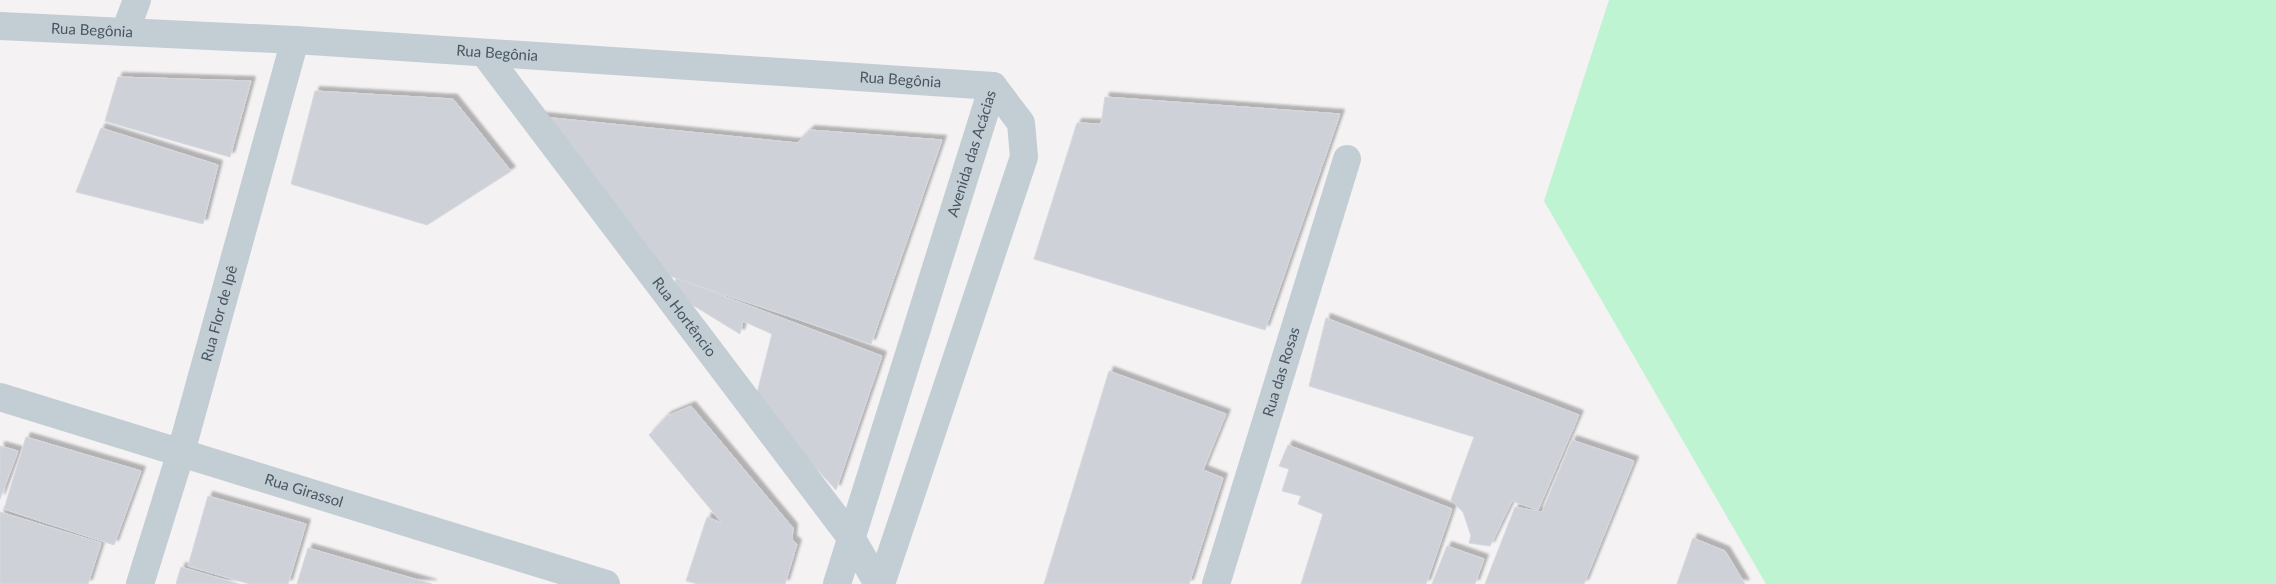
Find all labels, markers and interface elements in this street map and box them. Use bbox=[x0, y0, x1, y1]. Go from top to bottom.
street label: Rua Begônia bbox=[51, 18, 133, 40]
street label: Rua Begônia bbox=[456, 41, 539, 64]
street label: Rua Begônia bbox=[859, 67, 942, 91]
street label: Avenida das Acácias bbox=[943, 88, 999, 219]
street label: Rua Flor de Ipê bbox=[197, 263, 240, 363]
street label: Rua Hortêncio bbox=[649, 273, 721, 360]
street label: Rua das Rosas bbox=[1258, 325, 1303, 419]
street label: Rua Girassol bbox=[263, 469, 346, 510]

